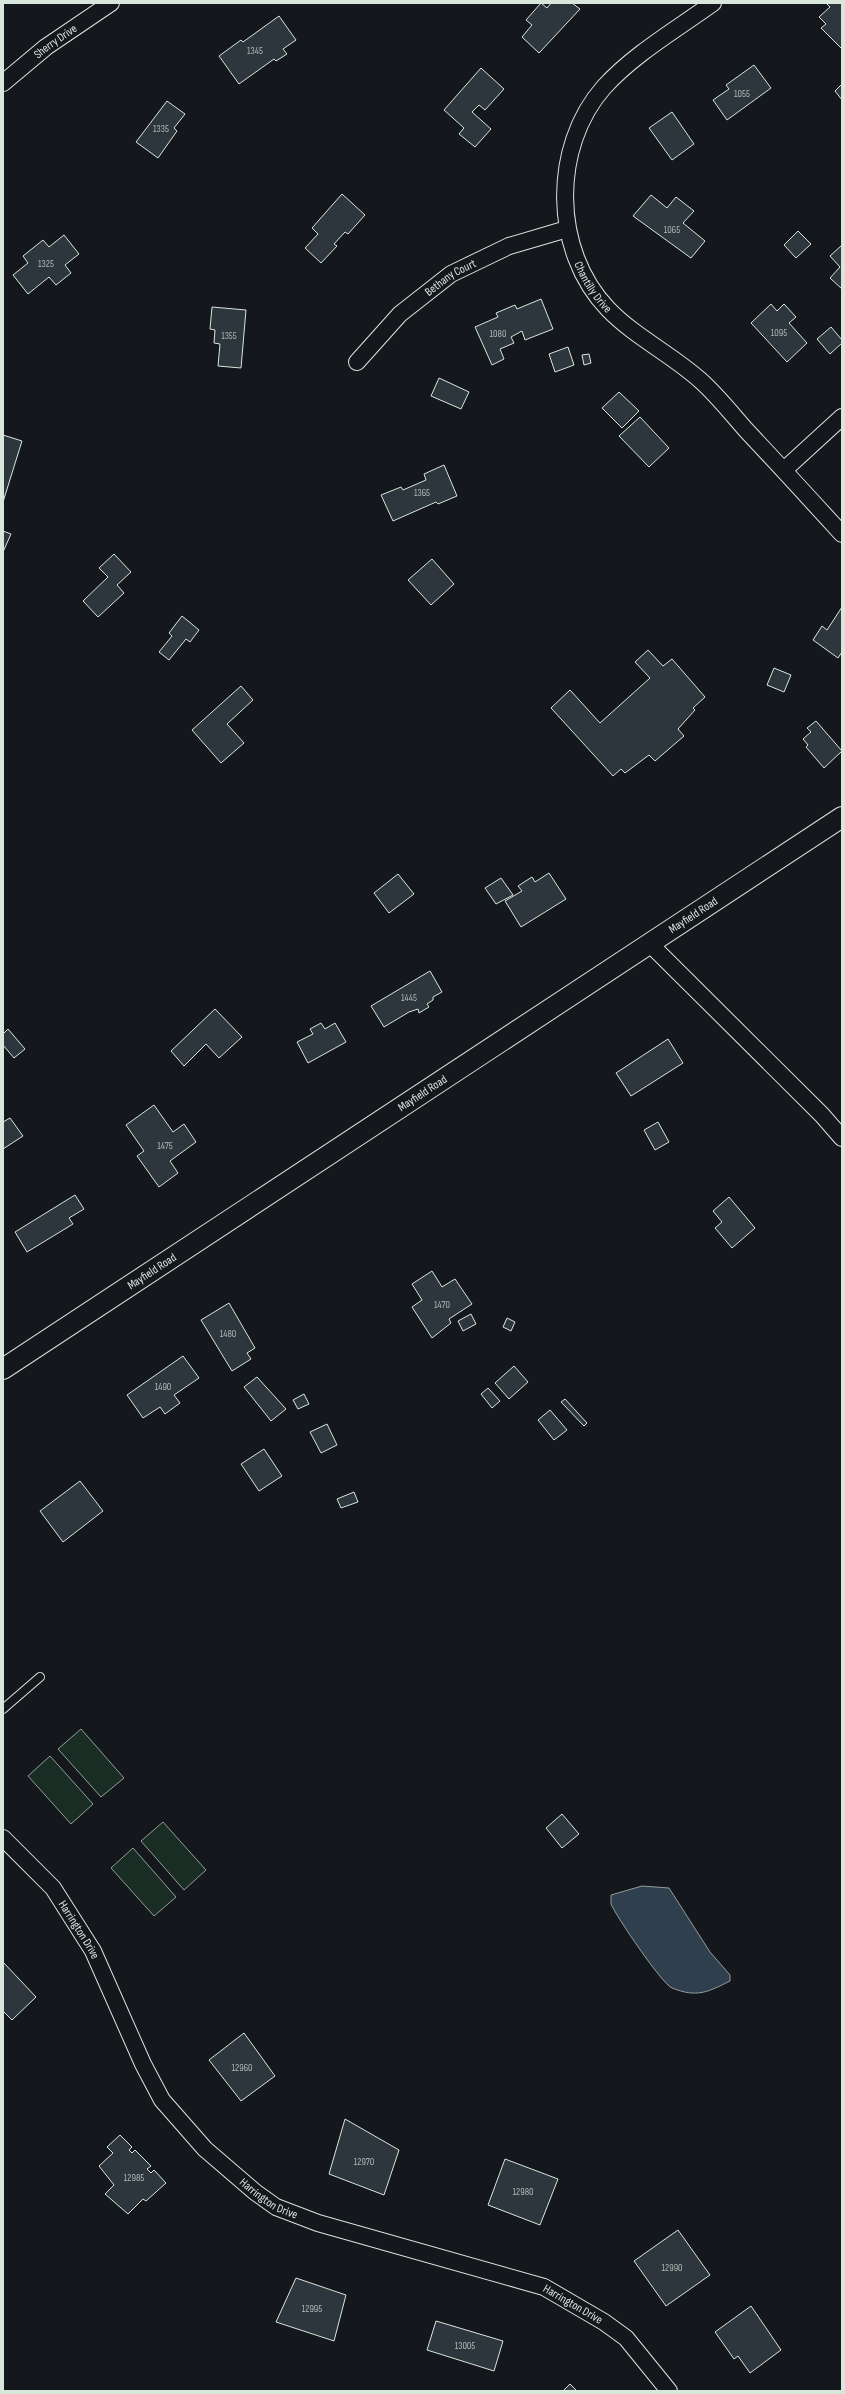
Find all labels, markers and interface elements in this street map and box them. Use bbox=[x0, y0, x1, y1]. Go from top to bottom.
street label: Sherry Drive bbox=[31, 21, 80, 62]
house number: 1345 bbox=[247, 45, 263, 57]
house number: 1055 bbox=[734, 88, 750, 100]
house number: 1335 bbox=[153, 123, 169, 135]
house number: 1065 bbox=[664, 224, 680, 236]
street label: Bethany Court bbox=[422, 255, 479, 299]
house number: 1325 bbox=[38, 258, 54, 270]
street label: Chantilly Drive bbox=[571, 259, 615, 316]
house number: 1095 bbox=[771, 327, 787, 339]
house number: 1080 bbox=[490, 328, 506, 340]
house number: 1355 bbox=[221, 330, 237, 342]
house number: 1365 bbox=[414, 487, 430, 499]
street label: Mayfield Road bbox=[666, 893, 720, 937]
house number: 1445 bbox=[401, 992, 417, 1004]
street label: Mayfield Road bbox=[395, 1072, 450, 1115]
house number: 1475 bbox=[157, 1140, 173, 1152]
street label: Mayfield Road bbox=[124, 1250, 179, 1293]
house number: 1470 bbox=[434, 1299, 450, 1311]
house number: 1480 bbox=[220, 1328, 236, 1340]
house number: 1490 bbox=[155, 1381, 171, 1393]
street label: Harrington Drive bbox=[55, 1898, 103, 1961]
house number: 12960 bbox=[232, 2062, 253, 2074]
house number: 12970 bbox=[354, 2156, 374, 2168]
house number: 12985 bbox=[124, 2172, 144, 2184]
street label: Harrington Drive bbox=[237, 2175, 300, 2222]
house number: 12980 bbox=[513, 2186, 534, 2198]
house number: 12990 bbox=[661, 2262, 683, 2274]
street label: Harrington Drive bbox=[541, 2281, 606, 2327]
house number: 12995 bbox=[302, 2303, 322, 2315]
house number: 13005 bbox=[455, 2340, 475, 2352]

